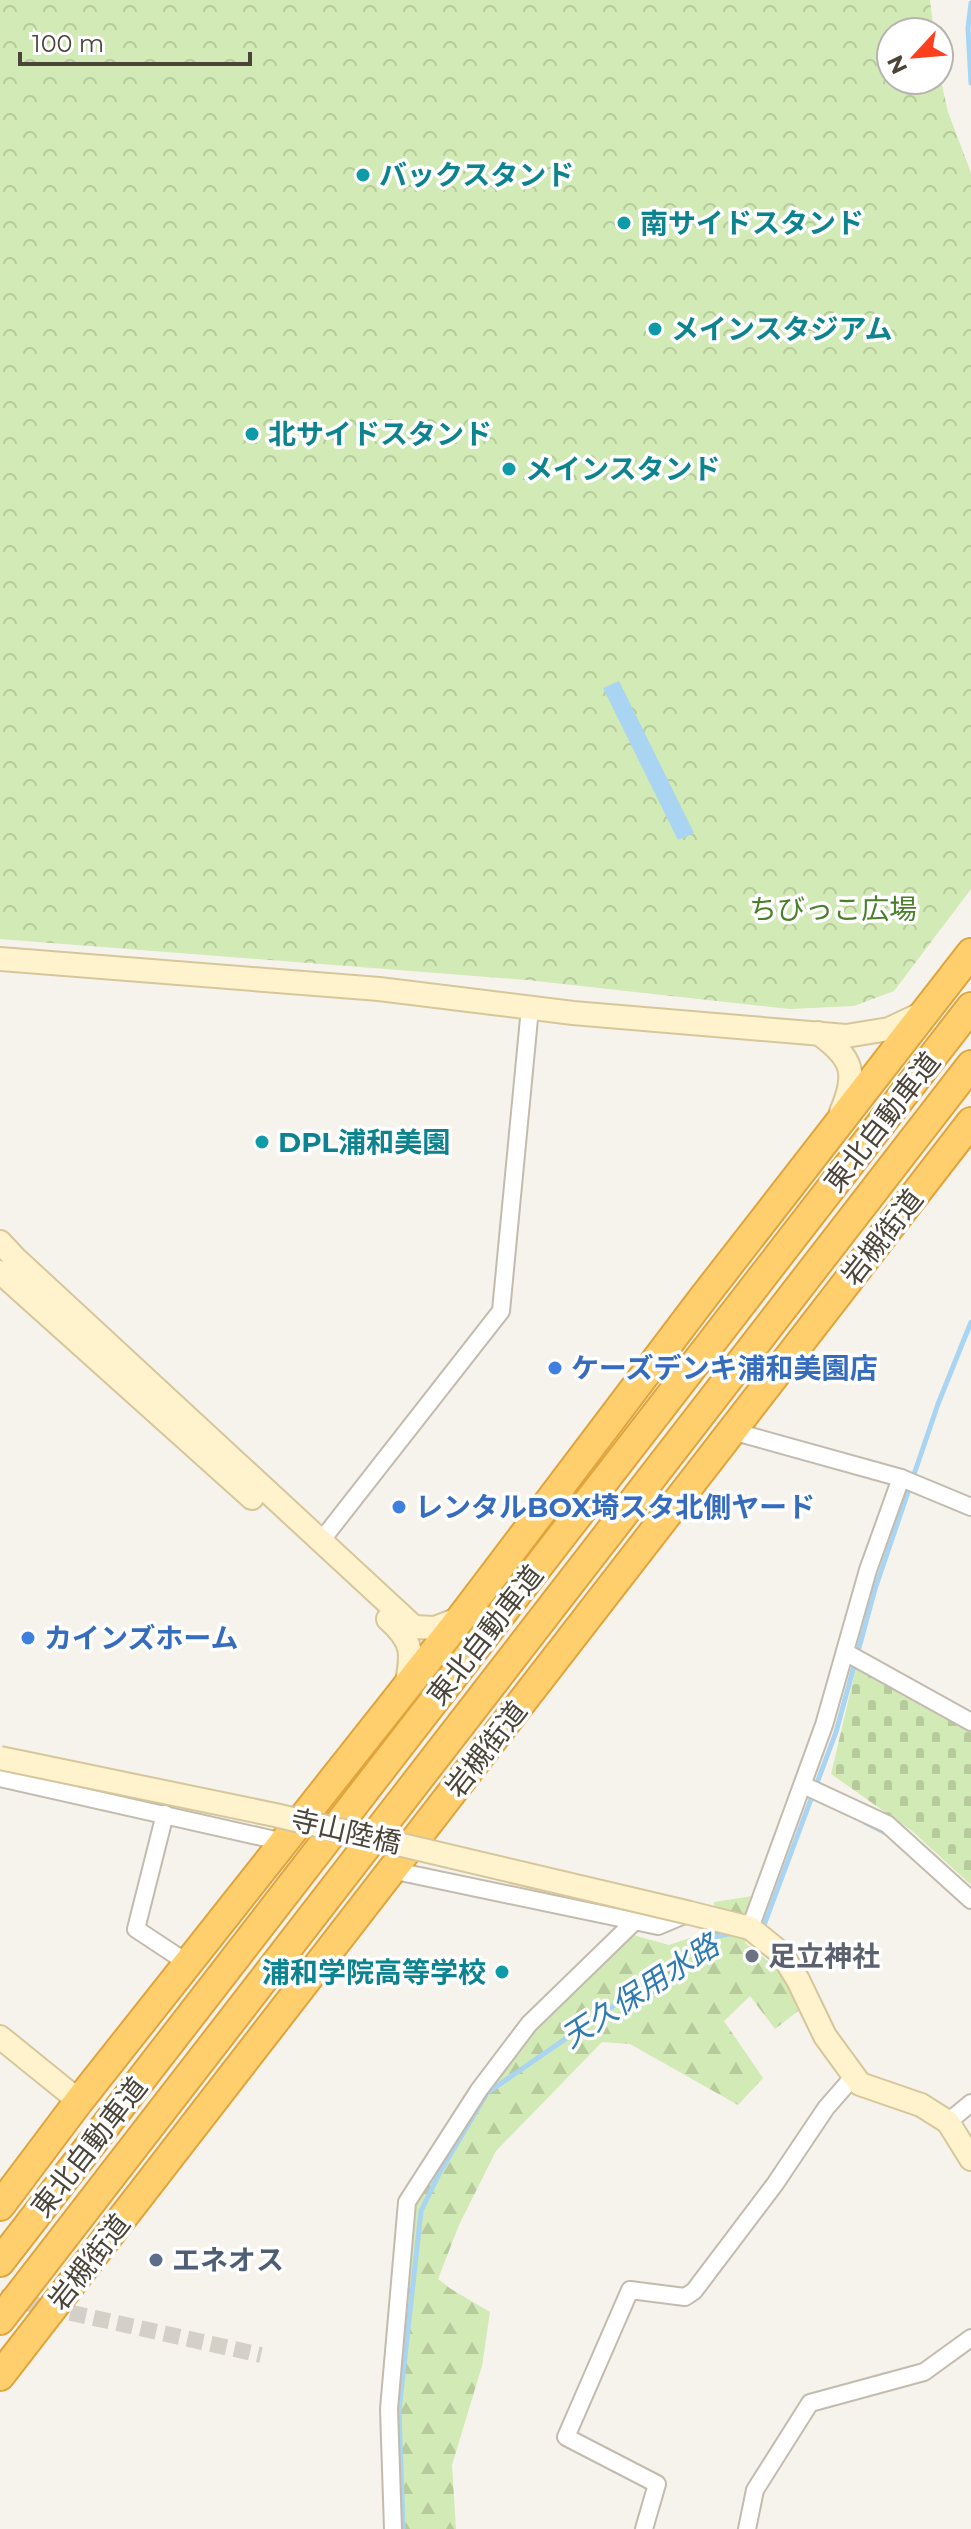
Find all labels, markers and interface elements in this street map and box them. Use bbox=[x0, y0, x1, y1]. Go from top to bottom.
scale bar bbox=[20, 16, 250, 66]
north arrow bbox=[875, 16, 955, 96]
text: 100 m bbox=[32, 29, 104, 58]
text: N bbox=[881, 51, 914, 78]
place label: バックスタンド bbox=[379, 158, 574, 192]
marker: バックスタンド bbox=[354, 166, 372, 184]
place label: 南サイドスタンド bbox=[640, 206, 864, 240]
marker: 南サイドスタンド bbox=[615, 214, 633, 232]
place label: メインスタジアム bbox=[671, 312, 892, 346]
marker: メインスタジアム bbox=[646, 320, 664, 338]
place label: 北サイドスタンド bbox=[268, 417, 492, 451]
marker: 北サイドスタンド bbox=[243, 425, 261, 443]
place label: メインスタンド bbox=[525, 452, 720, 486]
marker: メインスタンド bbox=[500, 460, 518, 478]
park label: ちびっこ広場 bbox=[749, 892, 917, 926]
street label: 東北自動車道 bbox=[817, 1045, 947, 1199]
place label: DPL浦和美園 bbox=[278, 1125, 450, 1159]
marker: DPL浦和美園 bbox=[253, 1133, 271, 1151]
street label: 岩槻街道 bbox=[834, 1182, 930, 1292]
place label: ケーズデンキ浦和美園店 bbox=[571, 1351, 878, 1385]
marker: ケーズデンキ浦和美園店 bbox=[546, 1359, 564, 1377]
place label: レンタルBOX埼スタ北側ヤード bbox=[415, 1490, 815, 1524]
marker: レンタルBOX埼スタ北側ヤード bbox=[390, 1498, 408, 1516]
street label: 東北自動車道 bbox=[420, 1558, 550, 1712]
place label: カインズホーム bbox=[44, 1621, 239, 1655]
marker: カインズホーム bbox=[19, 1629, 37, 1647]
street label: 岩槻街道 bbox=[438, 1694, 534, 1804]
street label: 寺山陸橋 bbox=[288, 1802, 404, 1860]
water label: 天久保用水路 bbox=[554, 1925, 728, 2056]
place label: 足立神社 bbox=[768, 1939, 880, 1973]
marker: 足立神社 bbox=[743, 1947, 761, 1965]
place label: 浦和学院高等学校 bbox=[262, 1955, 486, 1989]
marker: 浦和学院高等学校 bbox=[493, 1963, 511, 1981]
street label: 東北自動車道 bbox=[24, 2070, 154, 2224]
street label: 岩槻街道 bbox=[41, 2207, 137, 2317]
place label: エネオス bbox=[172, 2243, 284, 2277]
marker: エネオス bbox=[147, 2251, 165, 2269]

